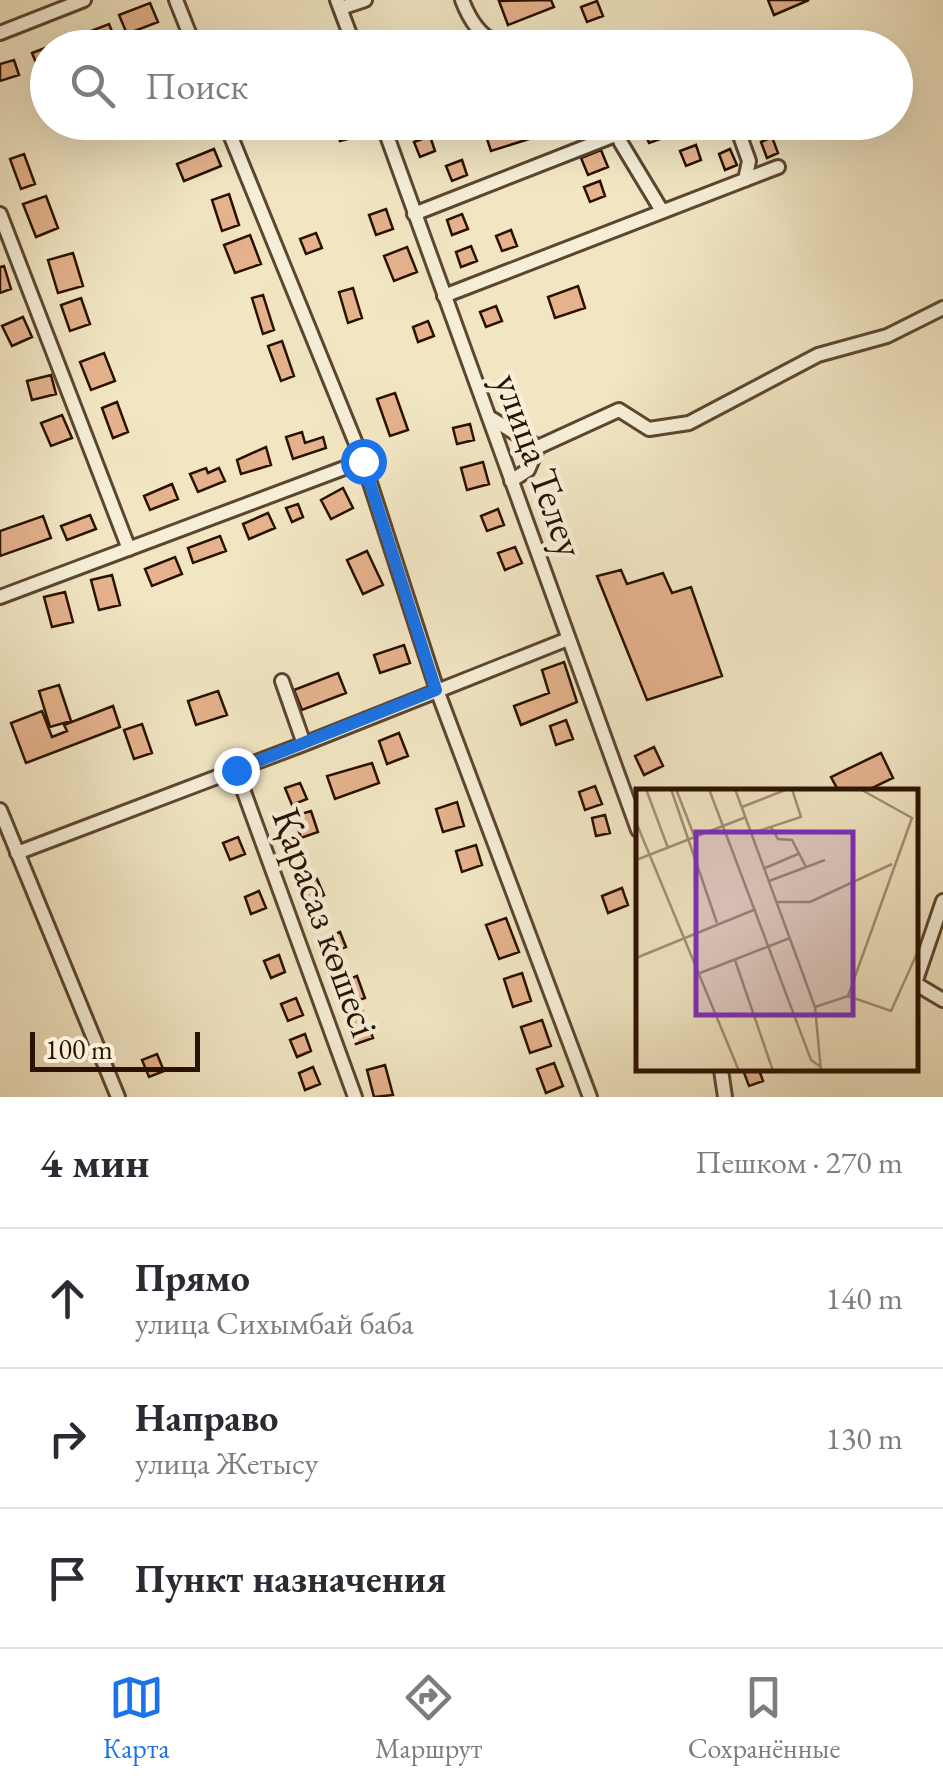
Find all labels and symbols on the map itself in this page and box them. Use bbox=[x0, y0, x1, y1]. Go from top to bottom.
street label: улица Телеу bbox=[483, 366, 597, 565]
route start bbox=[341, 439, 387, 485]
route end bbox=[214, 748, 260, 794]
inset map bbox=[636, 789, 918, 1072]
street label: Қарасаз көшесі bbox=[261, 800, 392, 1044]
scale bar bbox=[30, 1027, 200, 1072]

